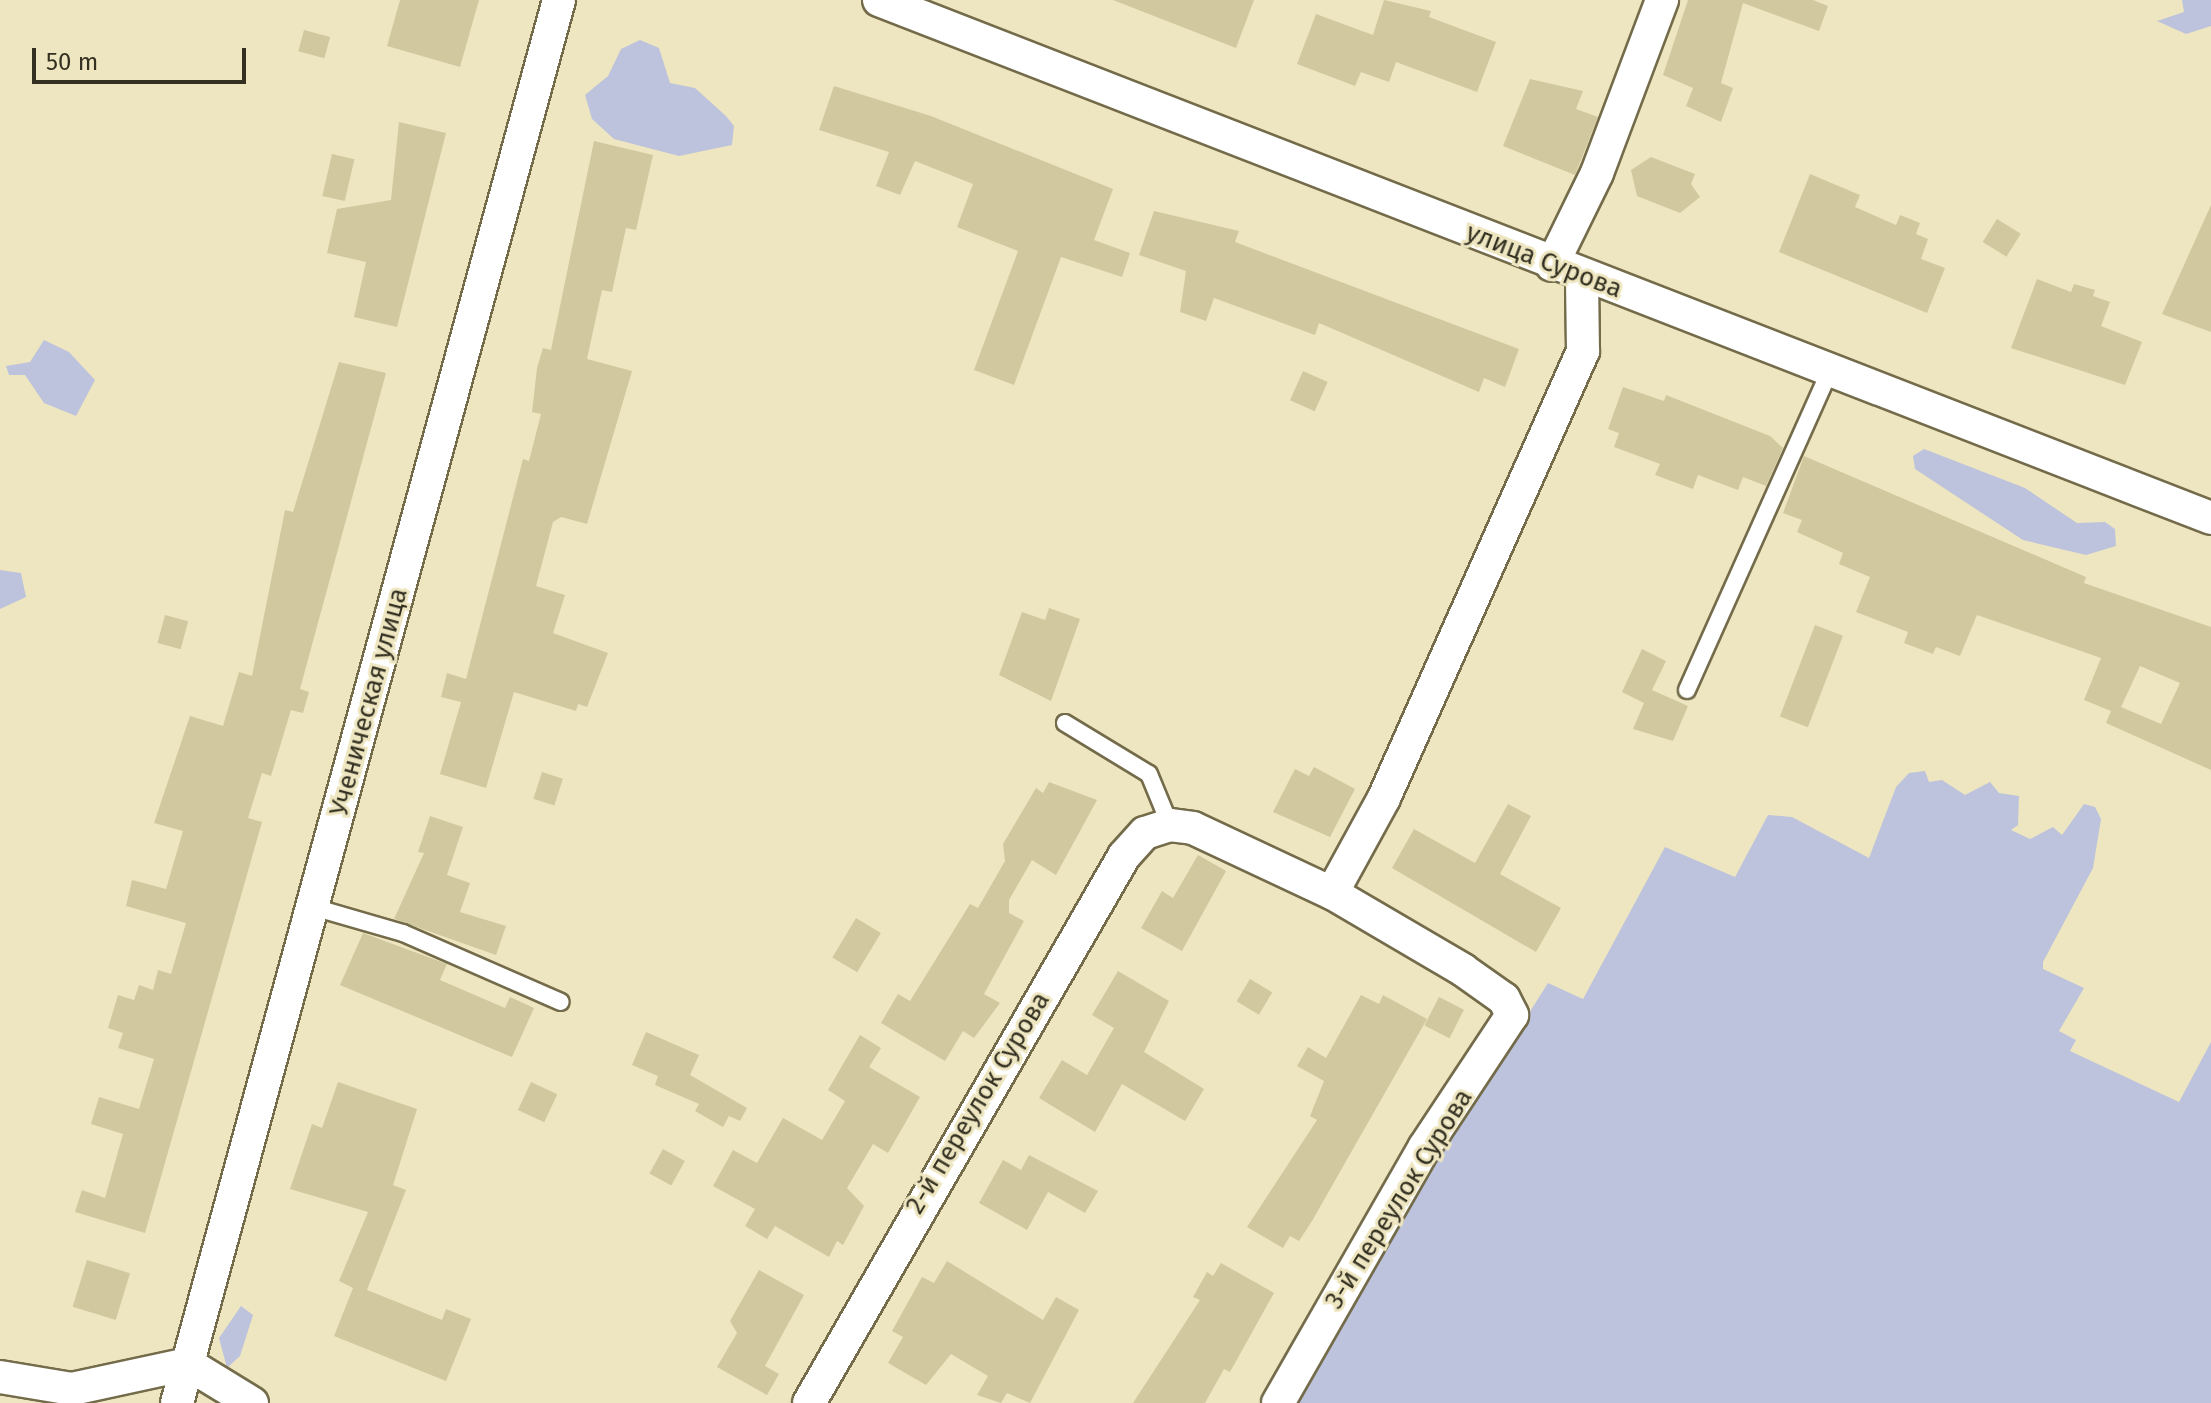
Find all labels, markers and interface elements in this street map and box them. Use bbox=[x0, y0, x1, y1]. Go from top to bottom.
scale bar bbox=[36, 32, 250, 82]
text: 50 m bbox=[46, 48, 98, 76]
street label: улица Сурова bbox=[1462, 217, 1626, 305]
street label: Ученическая улица bbox=[324, 585, 414, 819]
street label: 2-й переулок Сурова bbox=[899, 986, 1057, 1220]
street label: 3-й переулок Сурова bbox=[1319, 1083, 1479, 1315]

